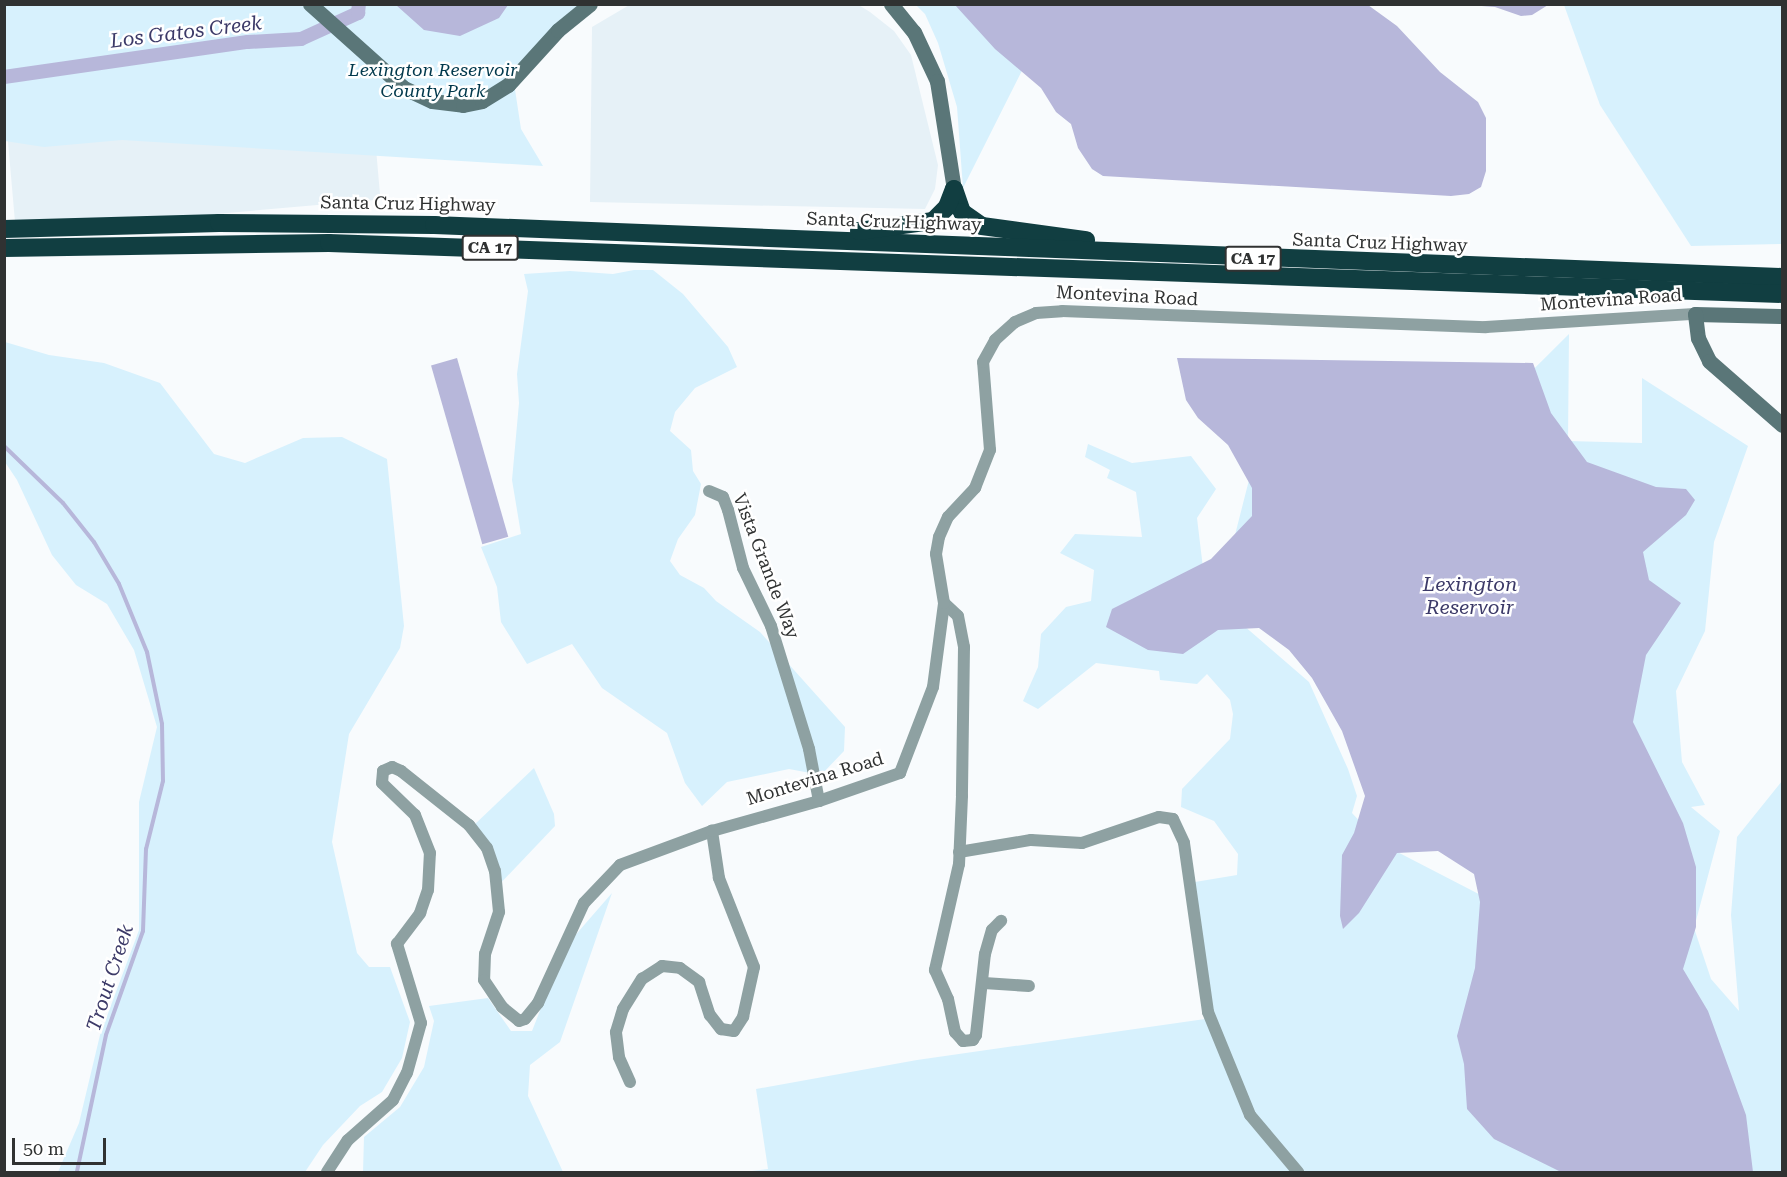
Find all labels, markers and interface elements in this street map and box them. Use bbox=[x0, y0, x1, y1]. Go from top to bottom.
water label: Los Gatos Creek bbox=[109, 11, 263, 53]
park label: Lexington Reservoir County Park bbox=[348, 60, 518, 103]
street label: Santa Cruz Highway bbox=[320, 192, 496, 216]
street label: Santa Cruz Highway bbox=[806, 208, 982, 236]
street label: Santa Cruz Highway bbox=[1292, 229, 1468, 257]
road number: CA 17 bbox=[462, 235, 518, 261]
road number: CA 17 bbox=[1224, 246, 1282, 272]
street label: Montevina Road bbox=[1055, 281, 1199, 311]
street label: Montevina Road bbox=[1539, 284, 1683, 316]
street label: Vista Grande Way bbox=[728, 490, 804, 642]
water label: Lexington Reservoir bbox=[1423, 572, 1517, 619]
street label: Montevina Road bbox=[744, 748, 886, 810]
water label: Trout Creek bbox=[81, 921, 139, 1035]
scale bar bbox=[15, 1126, 110, 1164]
text: 50 m bbox=[23, 1138, 64, 1159]

